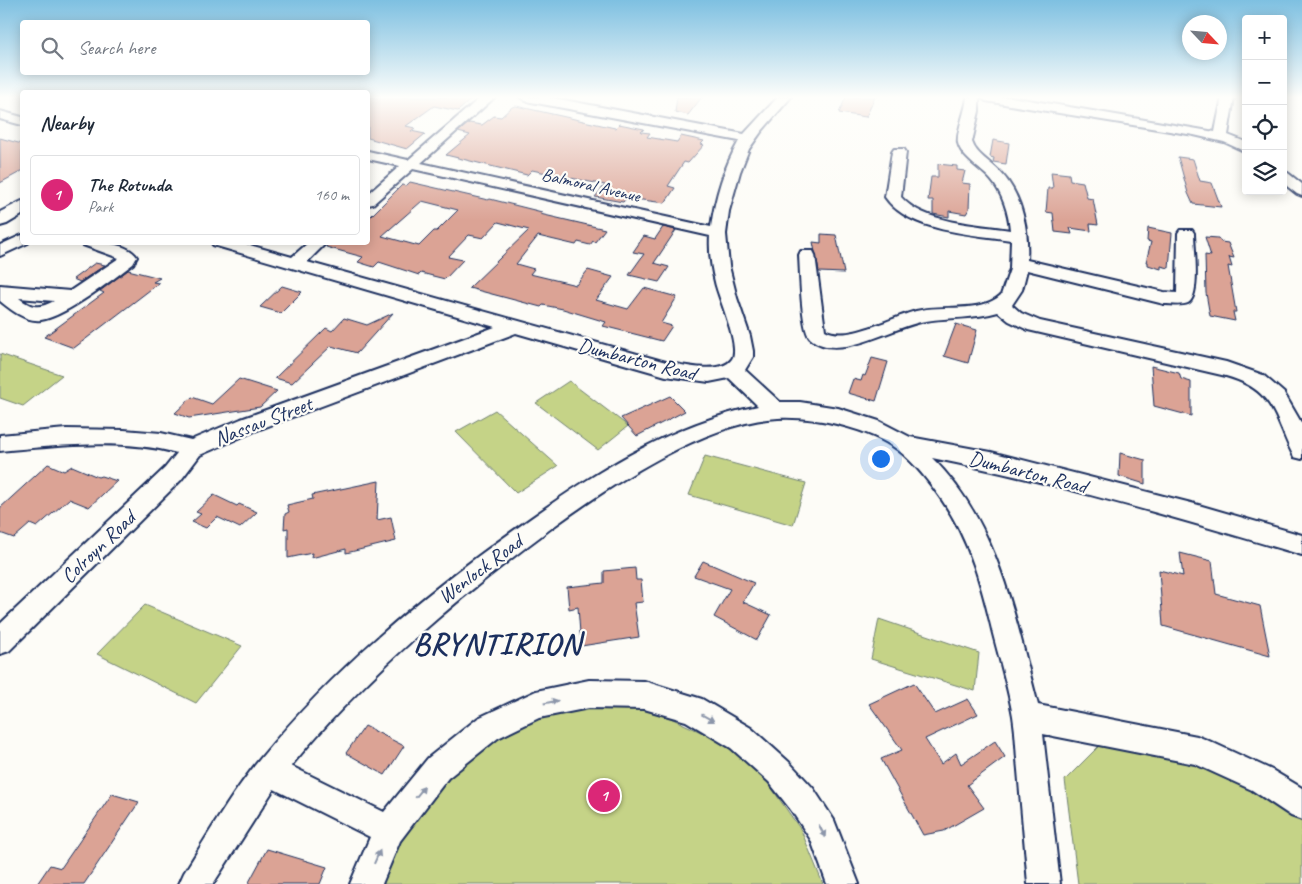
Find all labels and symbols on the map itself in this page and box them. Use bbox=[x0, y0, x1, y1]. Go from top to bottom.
north arrow bbox=[1182, 15, 1227, 60]
street label: Balmoral Avenue bbox=[540, 163, 643, 207]
street label: Dumbarton Road bbox=[575, 332, 701, 387]
street label: Nassau Street bbox=[210, 390, 317, 452]
street label: Dumbarton Road bbox=[966, 445, 1092, 500]
your location bbox=[868, 446, 894, 472]
street label: Colroyn Road bbox=[55, 503, 143, 589]
street label: Wenlock Road bbox=[433, 527, 530, 609]
district label: BRYNTIRION bbox=[413, 624, 585, 663]
one-way arrow bbox=[543, 698, 558, 706]
one-way arrow bbox=[701, 714, 715, 722]
pin: 1 bbox=[588, 777, 620, 815]
one-way arrow bbox=[414, 786, 425, 799]
one-way arrow bbox=[818, 824, 826, 838]
one-way arrow bbox=[373, 850, 381, 864]

